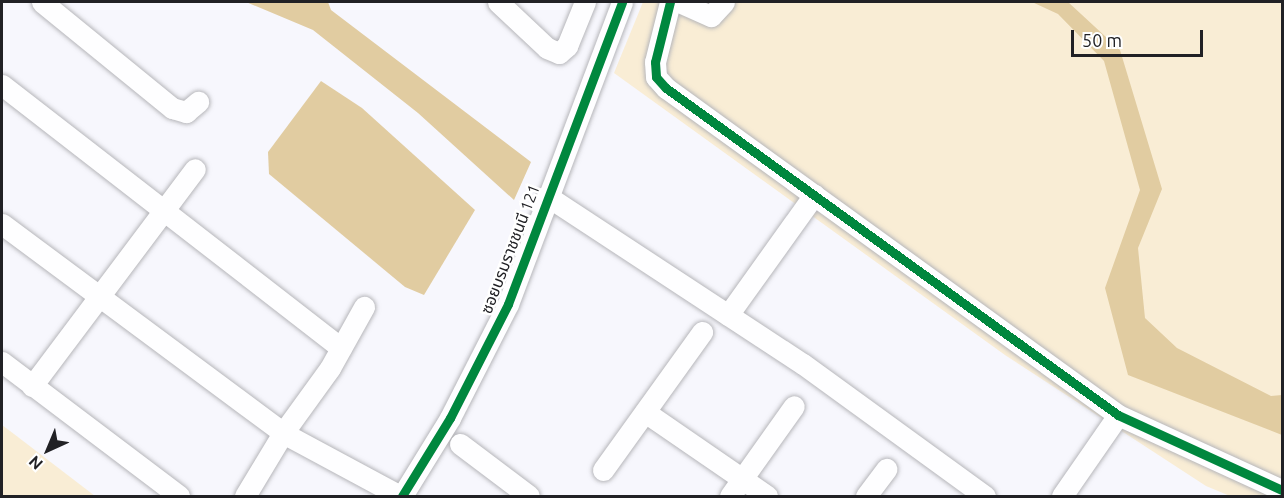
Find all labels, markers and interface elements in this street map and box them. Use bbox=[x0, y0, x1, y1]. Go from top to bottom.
scale bar bbox=[1074, 18, 1206, 56]
text: 50 m bbox=[1082, 30, 1122, 50]
street label: ซอยบรมราชชนนี 121 bbox=[476, 182, 544, 316]
north arrow bbox=[18, 420, 78, 480]
text: N bbox=[25, 452, 46, 474]

